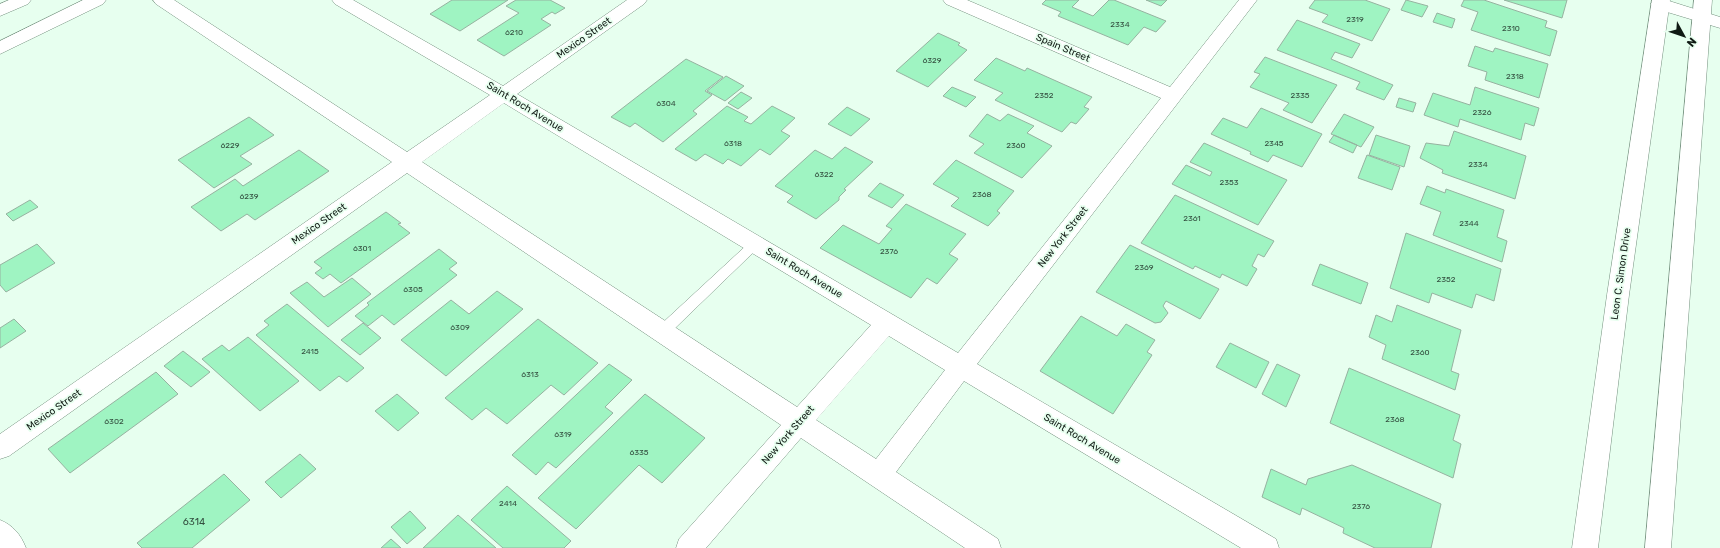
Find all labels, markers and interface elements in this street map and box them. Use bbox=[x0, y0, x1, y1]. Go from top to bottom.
street label: Mexico Street bbox=[554, 15, 614, 61]
house number: 2319 bbox=[1346, 15, 1364, 24]
north arrow bbox=[1664, 16, 1704, 56]
house number: 2334 bbox=[1110, 20, 1130, 29]
house number: 2310 bbox=[1502, 24, 1520, 33]
house number: 6210 bbox=[505, 28, 523, 37]
street label: Spain Street bbox=[1034, 31, 1092, 65]
text: N bbox=[1684, 35, 1699, 49]
house number: 6329 bbox=[922, 56, 942, 65]
house number: 2318 bbox=[1506, 72, 1524, 81]
street label: Saint Roch Avenue bbox=[484, 79, 566, 135]
house number: 2352 bbox=[1035, 91, 1054, 100]
house number: 2335 bbox=[1290, 91, 1310, 100]
house number: 6304 bbox=[656, 99, 676, 108]
house number: 2326 bbox=[1472, 108, 1492, 117]
house number: 6318 bbox=[724, 139, 742, 148]
house number: 2345 bbox=[1264, 139, 1284, 148]
house number: 6229 bbox=[221, 141, 240, 150]
house number: 2360 bbox=[1006, 141, 1026, 150]
house number: 2334 bbox=[1468, 160, 1488, 169]
house number: 6322 bbox=[814, 170, 834, 179]
house number: 2353 bbox=[1219, 178, 1239, 187]
house number: 2368 bbox=[972, 190, 992, 199]
house number: 6239 bbox=[239, 192, 259, 201]
street label: Mexico Street bbox=[289, 201, 349, 247]
street label: New York Street bbox=[1036, 204, 1091, 270]
house number: 2361 bbox=[1183, 214, 1201, 223]
house number: 2344 bbox=[1459, 219, 1479, 228]
street label: Leon C. Simon Drive bbox=[1609, 227, 1633, 321]
house number: 6301 bbox=[353, 244, 371, 253]
street label: Saint Roch Avenue bbox=[763, 245, 845, 301]
house number: 2376 bbox=[880, 247, 898, 256]
house number: 2369 bbox=[1134, 263, 1154, 272]
house number: 2352 bbox=[1437, 275, 1456, 284]
house number: 6305 bbox=[403, 285, 423, 294]
house number: 6309 bbox=[450, 323, 470, 332]
house number: 2415 bbox=[301, 347, 319, 356]
house number: 2360 bbox=[1410, 348, 1430, 357]
house number: 6313 bbox=[521, 370, 539, 379]
street label: Mexico Street bbox=[24, 387, 84, 433]
street label: New York Street bbox=[759, 403, 817, 467]
street label: Saint Roch Avenue bbox=[1041, 411, 1123, 467]
house number: 2368 bbox=[1385, 415, 1405, 424]
house number: 6302 bbox=[104, 417, 124, 426]
house number: 6319 bbox=[554, 430, 572, 439]
house number: 6335 bbox=[629, 448, 649, 457]
house number: 2414 bbox=[499, 499, 517, 508]
house number: 2376 bbox=[1352, 502, 1370, 511]
house number: 6314 bbox=[183, 516, 205, 528]

